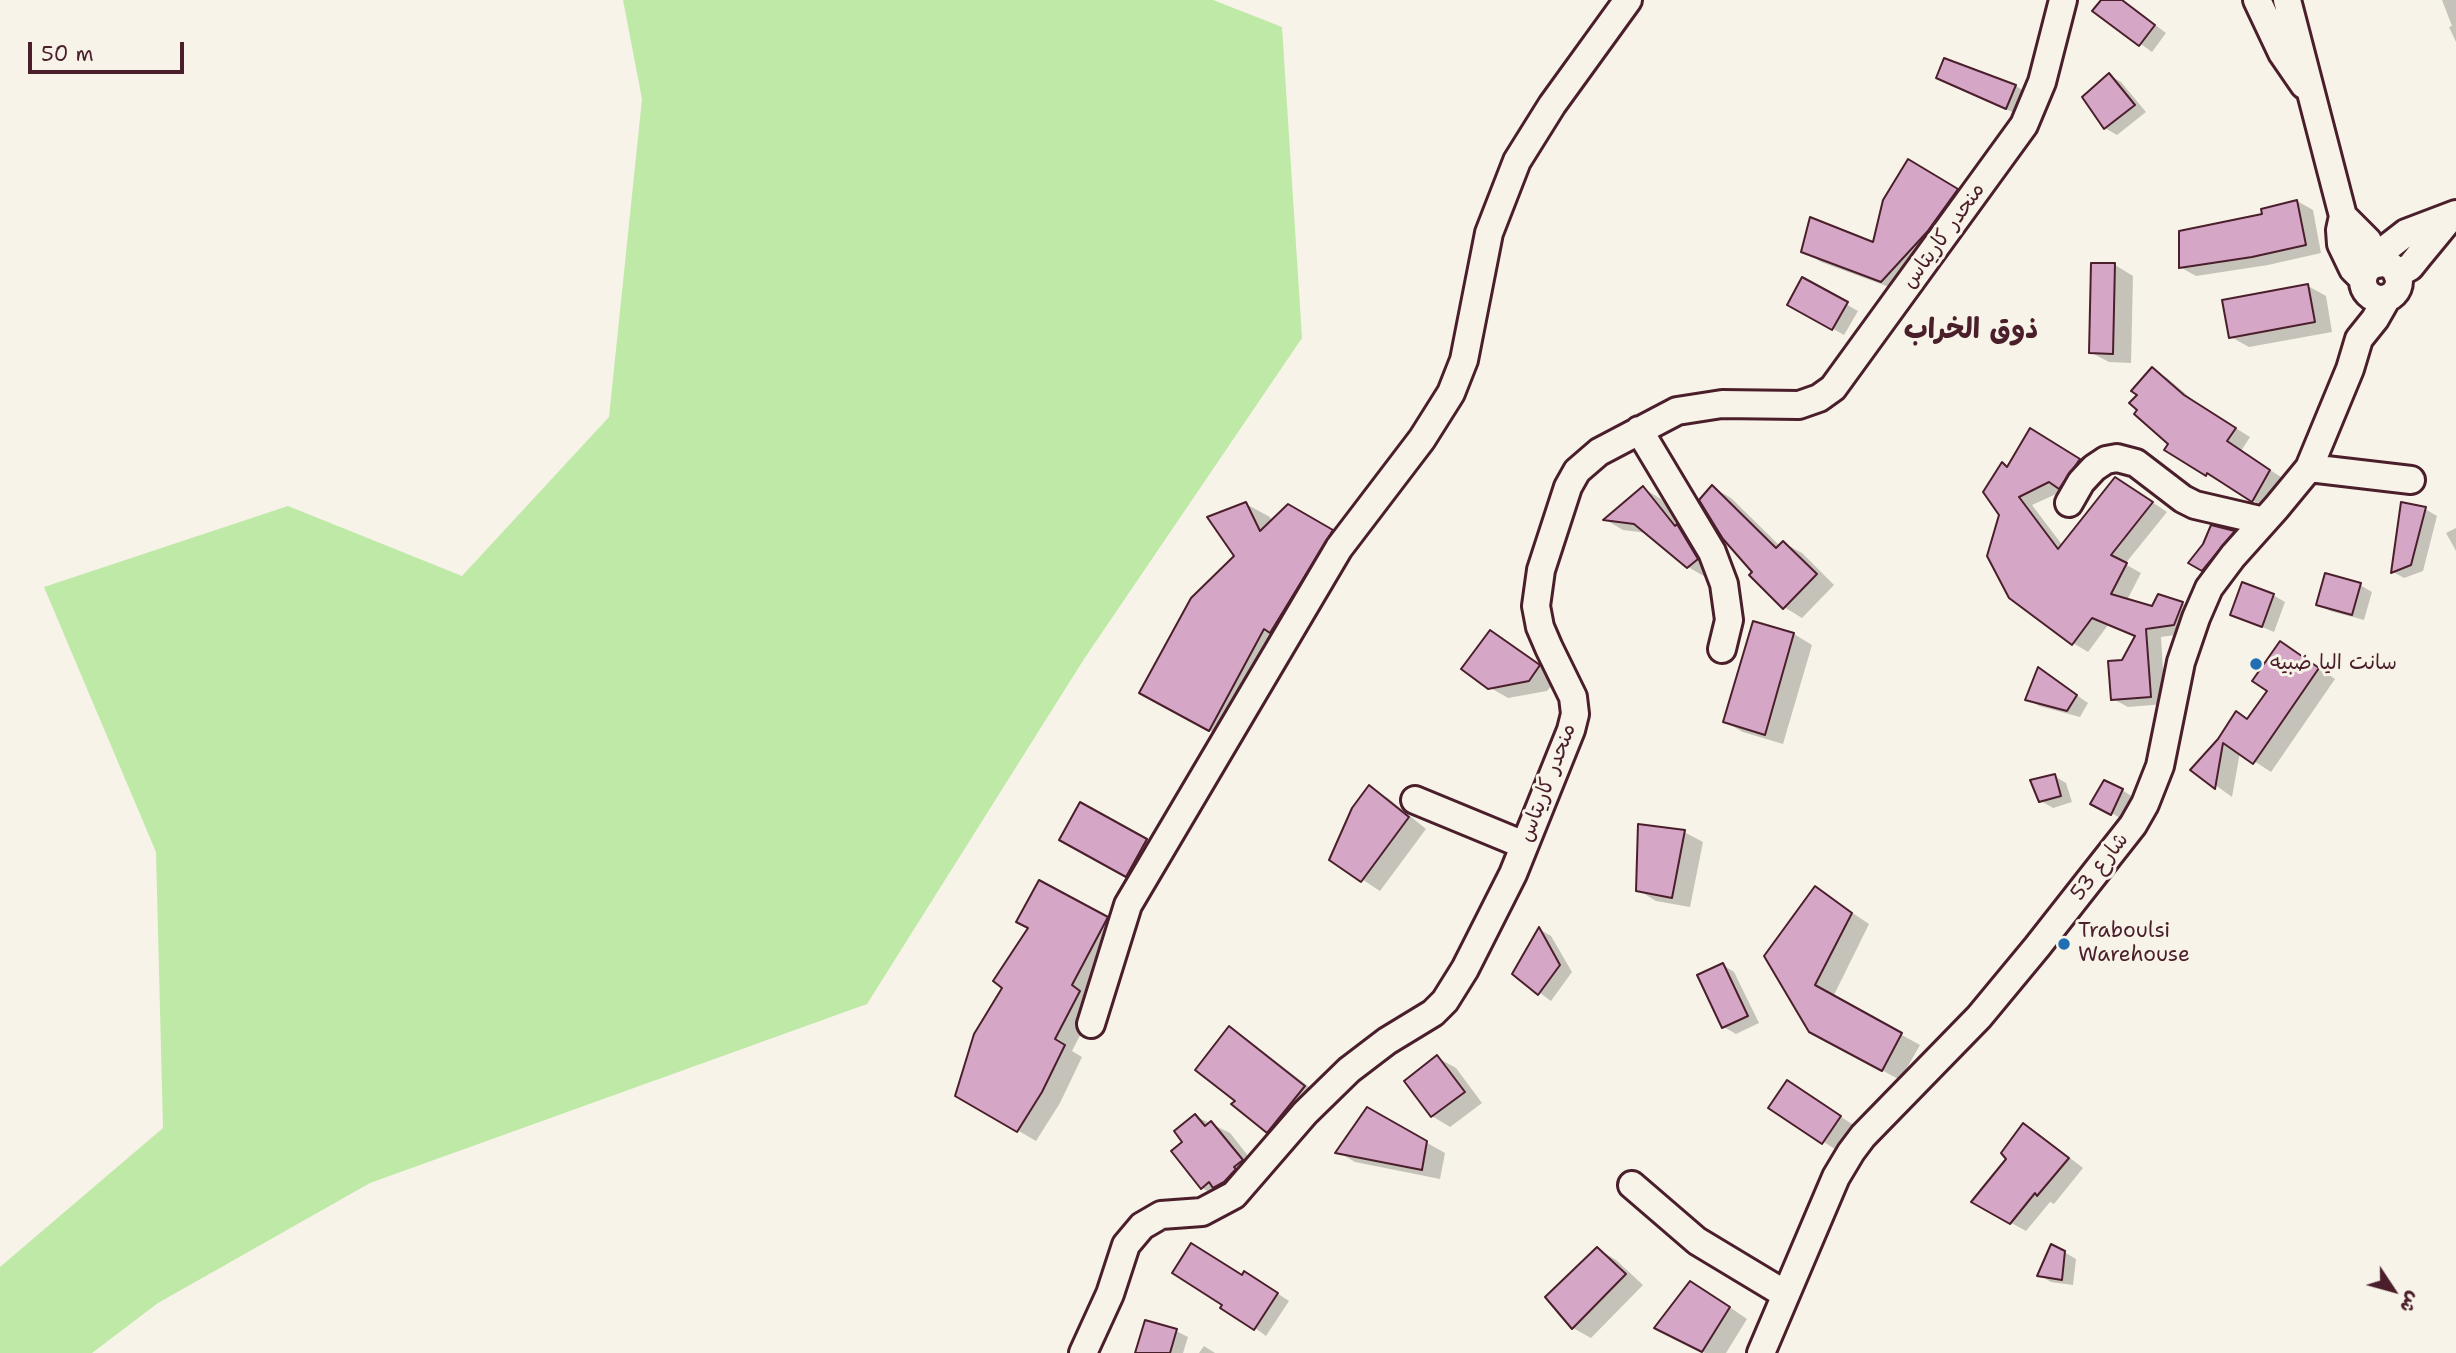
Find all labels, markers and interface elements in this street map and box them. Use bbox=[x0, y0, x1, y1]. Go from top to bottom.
scale bar bbox=[32, 28, 187, 72]
text: 50 m bbox=[41, 40, 94, 68]
street label: منحدر كاريتاس bbox=[1897, 178, 1991, 294]
district label: ذوق الخراب bbox=[1904, 314, 2038, 348]
place label: سانت اليا ضبيه bbox=[2270, 651, 2397, 677]
marker: سانت اليا ضبيه bbox=[2248, 656, 2264, 672]
street label: منحدر كاريتاس bbox=[1514, 720, 1582, 846]
street label: شارع 53 bbox=[2066, 828, 2134, 906]
place label: Traboulsi Warehouse bbox=[2078, 919, 2190, 969]
marker: Traboulsi Warehouse bbox=[2056, 936, 2072, 952]
north arrow bbox=[2358, 1255, 2428, 1325]
text: ش bbox=[2394, 1287, 2427, 1318]

